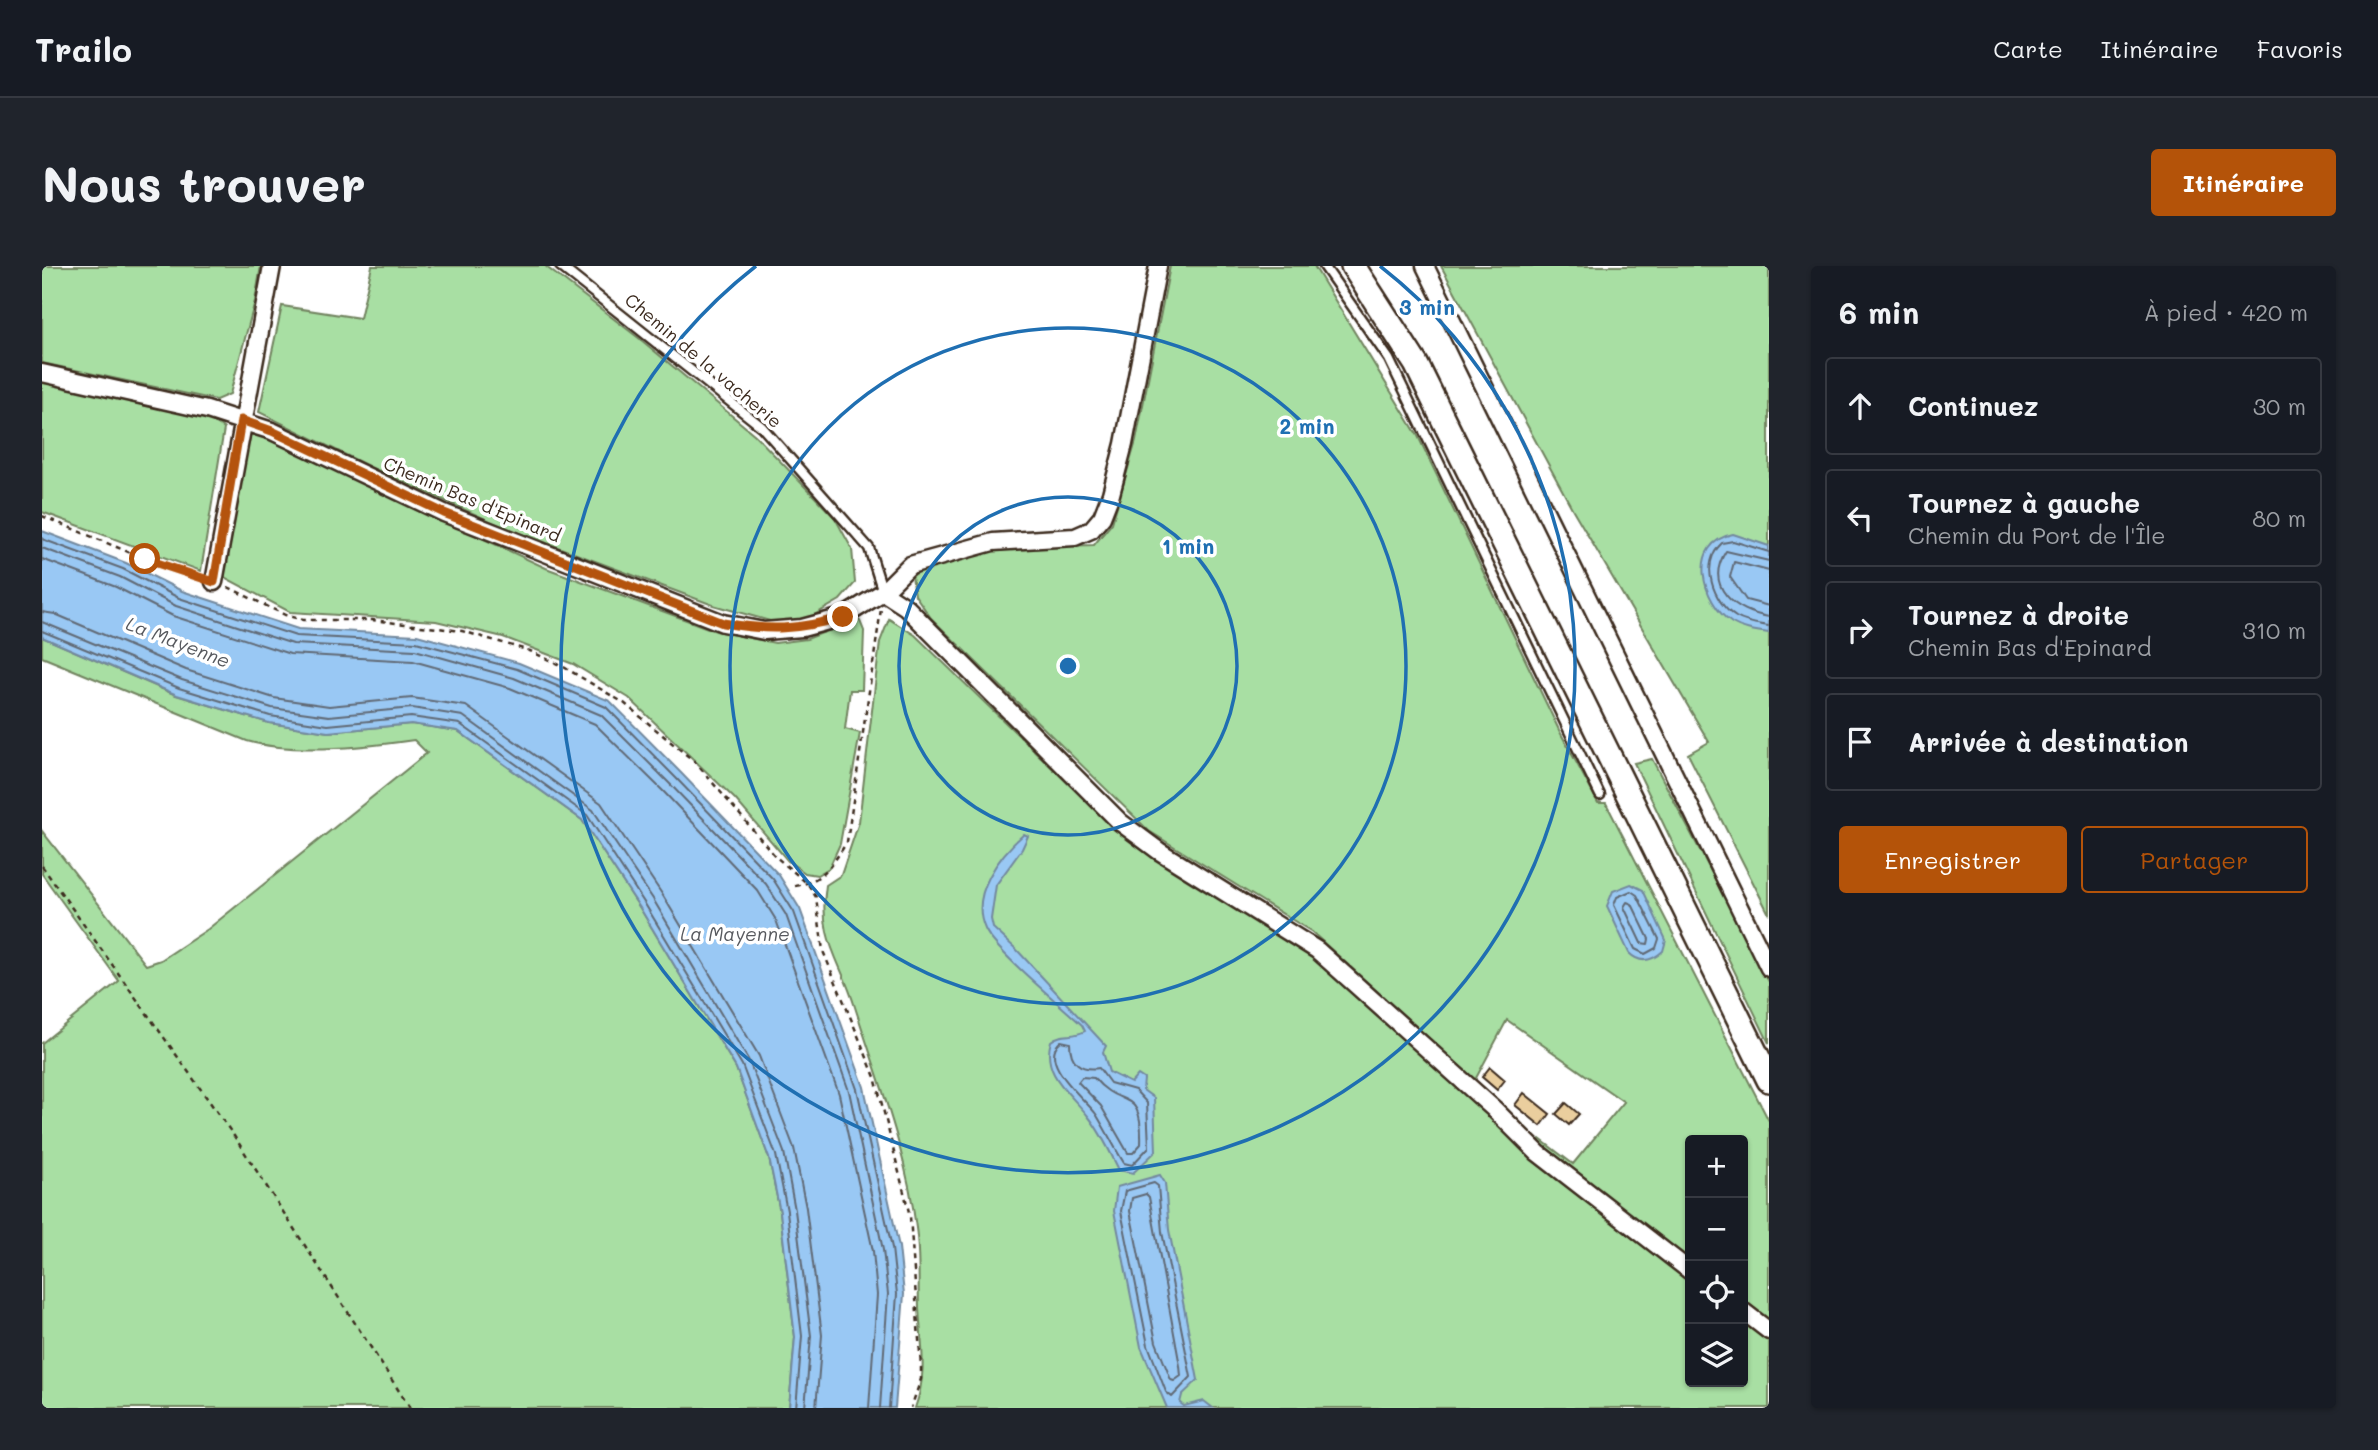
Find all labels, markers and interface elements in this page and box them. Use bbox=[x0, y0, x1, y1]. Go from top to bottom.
text: Trailo bbox=[35, 27, 132, 70]
text: Carte bbox=[1993, 33, 2063, 64]
text: Itinéraire bbox=[2101, 33, 2219, 64]
text: Favoris bbox=[2257, 33, 2343, 64]
button: Itinéraire bbox=[2151, 149, 2336, 216]
text: Nous trouver bbox=[42, 151, 366, 214]
street label: Chemin de la vacherie bbox=[620, 287, 787, 433]
text: 6 min bbox=[1839, 292, 1919, 332]
text: 3 min bbox=[1399, 293, 1455, 320]
text: À pied · 420 m bbox=[2144, 297, 2308, 327]
icon: ahead bbox=[1841, 387, 1879, 425]
text: Continuez bbox=[1908, 389, 2038, 423]
text: 30 m bbox=[2253, 391, 2306, 421]
text: 2 min bbox=[1279, 412, 1335, 439]
street label: Chemin Bas d'Epinard bbox=[380, 451, 565, 547]
text: Tournez à gauche bbox=[1908, 486, 2140, 520]
icon: left bbox=[1841, 499, 1879, 537]
text: 80 m bbox=[2252, 503, 2306, 533]
text: Chemin du Port de l'Île bbox=[1908, 520, 2165, 550]
text: 1 min bbox=[1162, 532, 1214, 559]
route start bbox=[129, 543, 160, 574]
text: Tournez à droite bbox=[1908, 598, 2129, 632]
route end bbox=[827, 601, 858, 632]
water label: La Mayenne bbox=[123, 610, 234, 673]
icon: right bbox=[1841, 611, 1879, 649]
text: 310 m bbox=[2242, 615, 2306, 645]
text: Chemin Bas d'Epinard bbox=[1908, 632, 2152, 662]
centre of rings bbox=[1056, 654, 1080, 678]
icon: arrive bbox=[1841, 723, 1879, 761]
text: Arrivée à destination bbox=[1908, 725, 2188, 759]
button: Enregistrer bbox=[1839, 826, 2067, 893]
button: Partager bbox=[2081, 826, 2308, 893]
water label: La Mayenne bbox=[680, 921, 790, 946]
map controls bbox=[1685, 1135, 1748, 1387]
button: + bbox=[1685, 1135, 1748, 1198]
button: − bbox=[1685, 1198, 1748, 1261]
button: locate bbox=[1685, 1261, 1748, 1324]
button: layers bbox=[1685, 1324, 1748, 1387]

